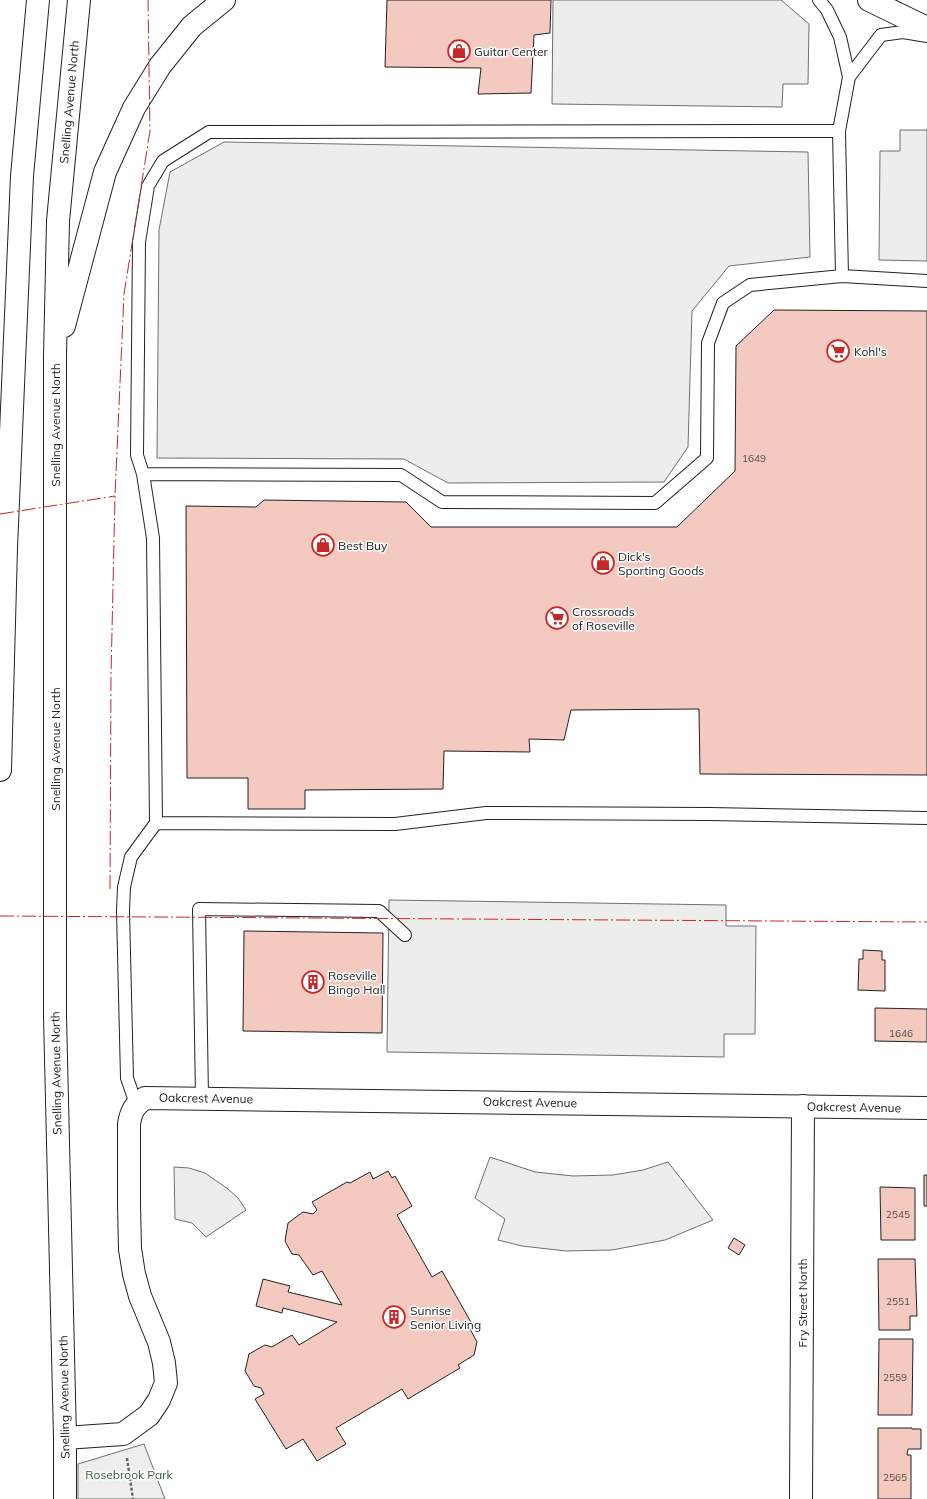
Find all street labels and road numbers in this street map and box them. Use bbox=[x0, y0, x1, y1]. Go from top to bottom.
street label: Snelling Avenue North bbox=[56, 40, 82, 164]
street label: Snelling Avenue North bbox=[48, 363, 63, 487]
street label: Snelling Avenue North bbox=[48, 687, 63, 811]
street label: Snelling Avenue North bbox=[47, 1011, 65, 1135]
street label: Oakcrest Avenue bbox=[159, 1090, 253, 1106]
street label: Oakcrest Avenue bbox=[483, 1094, 577, 1110]
street label: Oakcrest Avenue bbox=[807, 1099, 901, 1115]
street label: Fry Street North bbox=[795, 1259, 810, 1347]
street label: Snelling Avenue North bbox=[55, 1335, 73, 1459]

